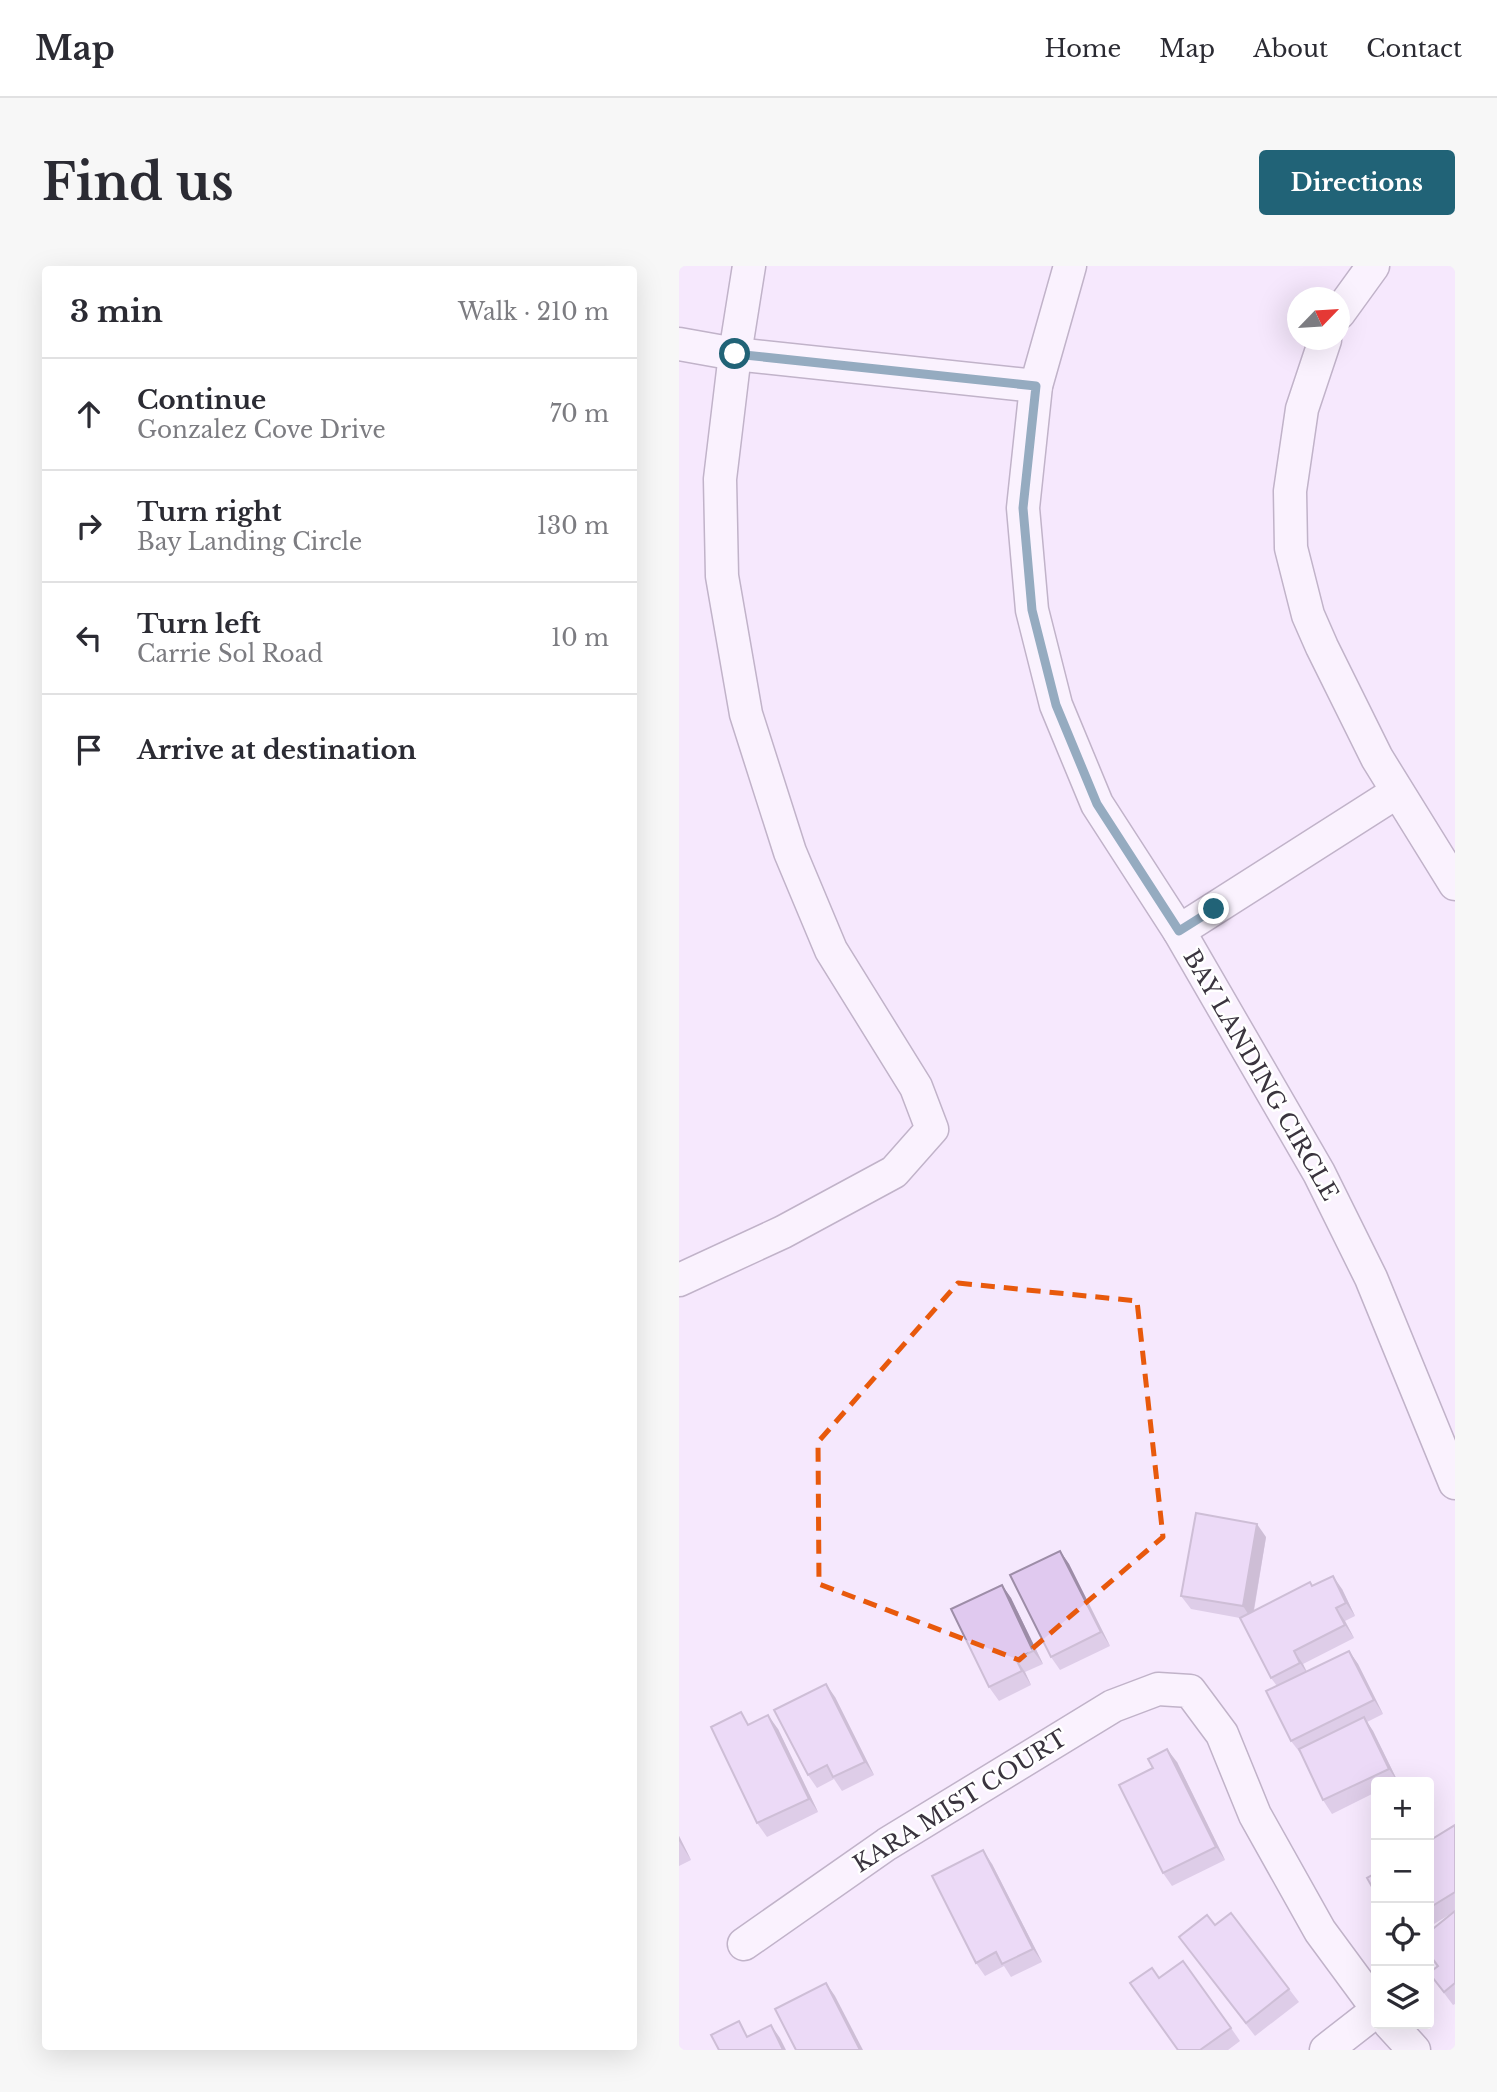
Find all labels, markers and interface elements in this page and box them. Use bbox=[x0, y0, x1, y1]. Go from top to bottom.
text: Map bbox=[35, 28, 115, 69]
text: Home bbox=[1045, 34, 1121, 63]
text: Map bbox=[1159, 34, 1215, 63]
text: About bbox=[1253, 34, 1328, 63]
text: Contact bbox=[1366, 34, 1462, 63]
button: Directions bbox=[1259, 150, 1455, 215]
text: Find us bbox=[42, 152, 234, 213]
north arrow bbox=[1287, 287, 1350, 350]
text: 3 min bbox=[70, 293, 163, 330]
text: Walk · 210 m bbox=[458, 298, 609, 326]
route start bbox=[719, 338, 750, 369]
text: Continue bbox=[137, 384, 266, 416]
icon: ahead bbox=[70, 395, 108, 433]
text: 70 m bbox=[550, 400, 609, 428]
text: Gonzalez Cove Drive bbox=[137, 416, 386, 444]
text: Turn right bbox=[137, 496, 282, 528]
icon: right bbox=[70, 507, 108, 545]
text: 130 m bbox=[537, 512, 609, 540]
text: Bay Landing Circle bbox=[137, 528, 362, 556]
text: Turn left bbox=[137, 608, 261, 640]
icon: left bbox=[70, 619, 108, 657]
text: 10 m bbox=[551, 624, 609, 652]
text: Carrie Sol Road bbox=[137, 640, 323, 668]
icon: arrive bbox=[70, 731, 108, 769]
text: Arrive at destination bbox=[137, 734, 417, 766]
route end bbox=[1198, 893, 1229, 924]
street label: BAY LANDING CIRCLE bbox=[1178, 945, 1344, 1205]
street label: KARA MIST COURT bbox=[848, 1723, 1072, 1878]
map controls bbox=[1371, 1777, 1434, 2029]
button: + bbox=[1371, 1777, 1434, 1840]
button: − bbox=[1371, 1840, 1434, 1903]
button: locate bbox=[1371, 1903, 1434, 1966]
button: layers bbox=[1371, 1966, 1434, 2029]

